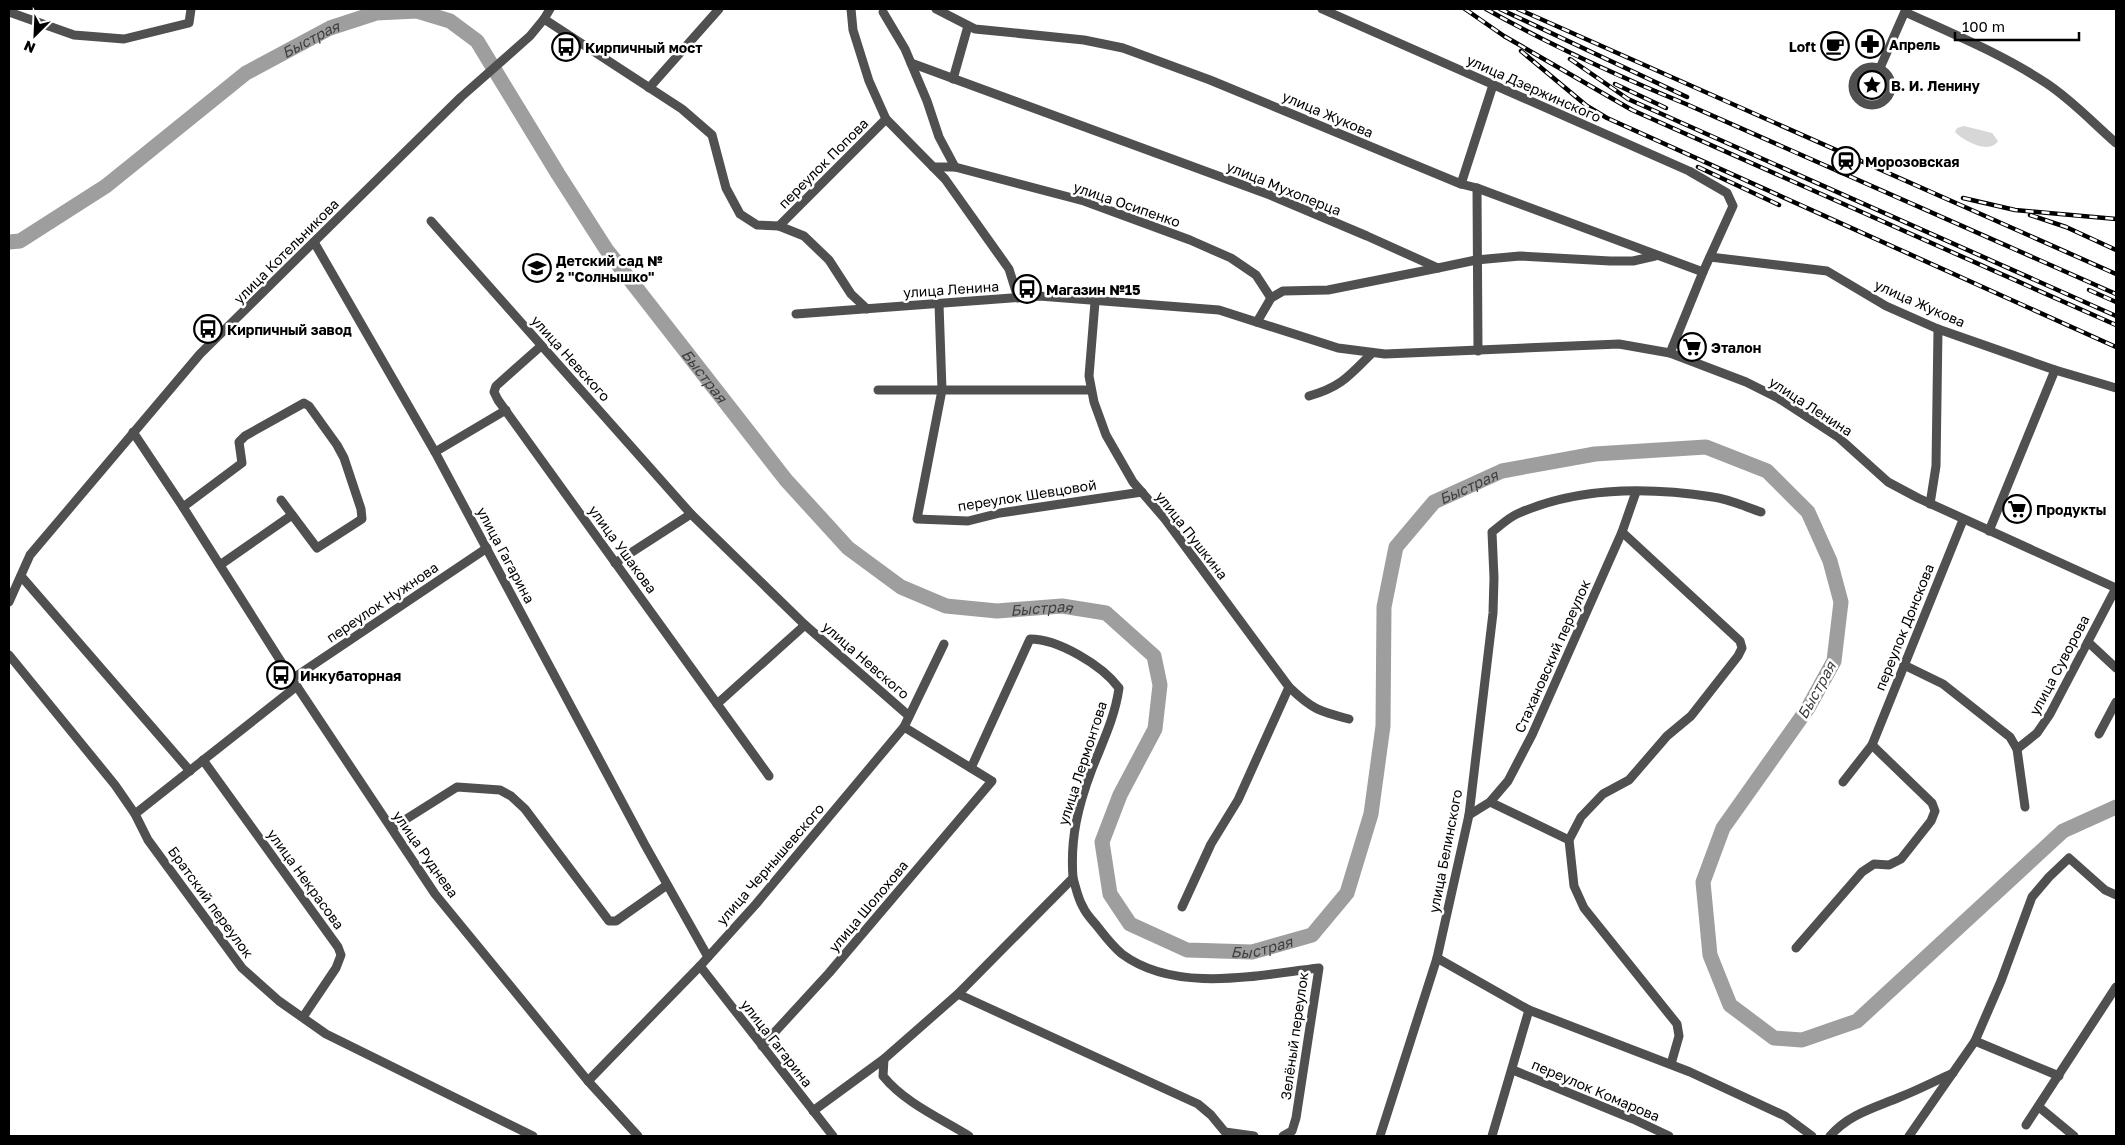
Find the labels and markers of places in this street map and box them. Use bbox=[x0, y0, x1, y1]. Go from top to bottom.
pharmacy icon: Апрель bbox=[1855, 29, 1885, 59]
cafe icon: Loft bbox=[1820, 31, 1850, 61]
bus stop icon: Кирпичный мост bbox=[551, 32, 581, 62]
place label: Апрель bbox=[1889, 36, 1940, 53]
place label: Loft bbox=[1789, 38, 1816, 55]
place label: Кирпичный мост bbox=[585, 39, 702, 56]
place icon: В. И. Ленину bbox=[1857, 70, 1887, 100]
place label: В. И. Ленину bbox=[1891, 77, 1980, 94]
station icon: Морозовская bbox=[1831, 146, 1861, 176]
place label: Морозовская bbox=[1865, 153, 1960, 170]
place label: Детский сад № 2 "Солнышко" bbox=[556, 252, 663, 285]
school or university icon: Детский сад № 2 "Солнышко" bbox=[522, 253, 552, 283]
bus stop icon: Магазин №15 bbox=[1012, 274, 1042, 304]
place label: Магазин №15 bbox=[1046, 281, 1141, 298]
bus stop icon: Кирпичный завод bbox=[193, 314, 223, 344]
place label: Кирпичный завод bbox=[227, 321, 352, 338]
supermarket icon: Эталон bbox=[1677, 332, 1707, 362]
place label: Эталон bbox=[1711, 339, 1761, 356]
supermarket icon: Продукты bbox=[2002, 494, 2032, 524]
place label: Продукты bbox=[2036, 501, 2106, 518]
bus stop icon: Инкубаторная bbox=[266, 660, 296, 690]
place label: Инкубаторная bbox=[300, 667, 401, 684]

